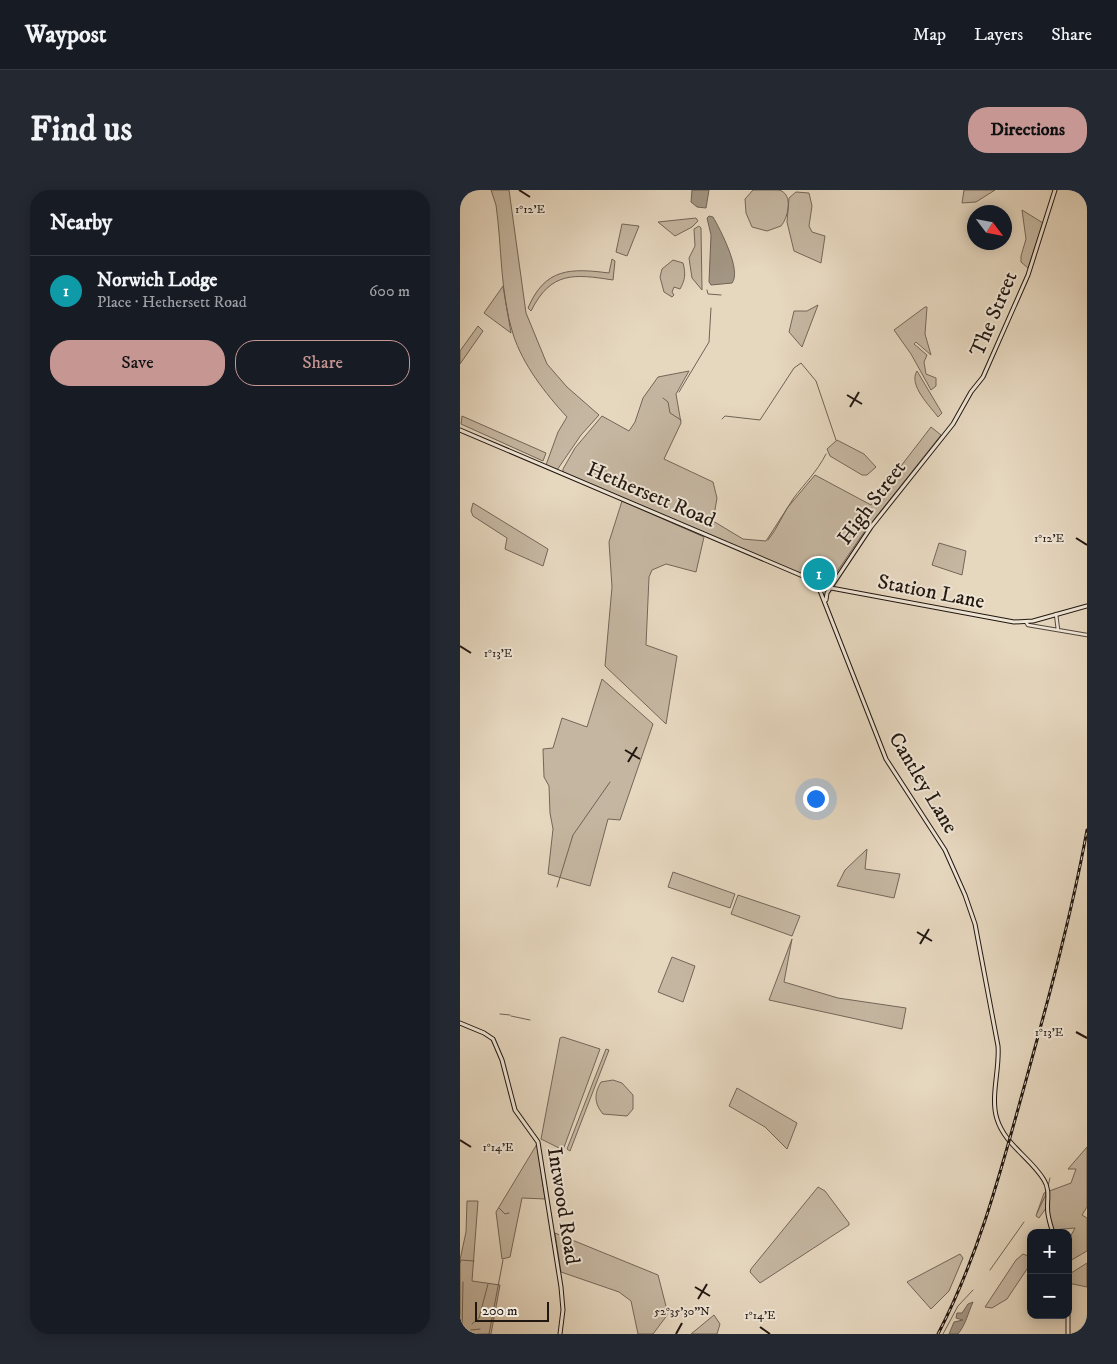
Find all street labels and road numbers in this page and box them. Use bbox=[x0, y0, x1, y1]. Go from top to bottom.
street label: The Street bbox=[965, 267, 1024, 360]
street label: Hethersett Road bbox=[583, 456, 720, 534]
street label: High Street bbox=[832, 456, 912, 550]
street label: Station Lane bbox=[875, 569, 987, 615]
street label: Cantley Lane bbox=[883, 728, 964, 839]
street label: Intwood Road bbox=[541, 1145, 585, 1267]

